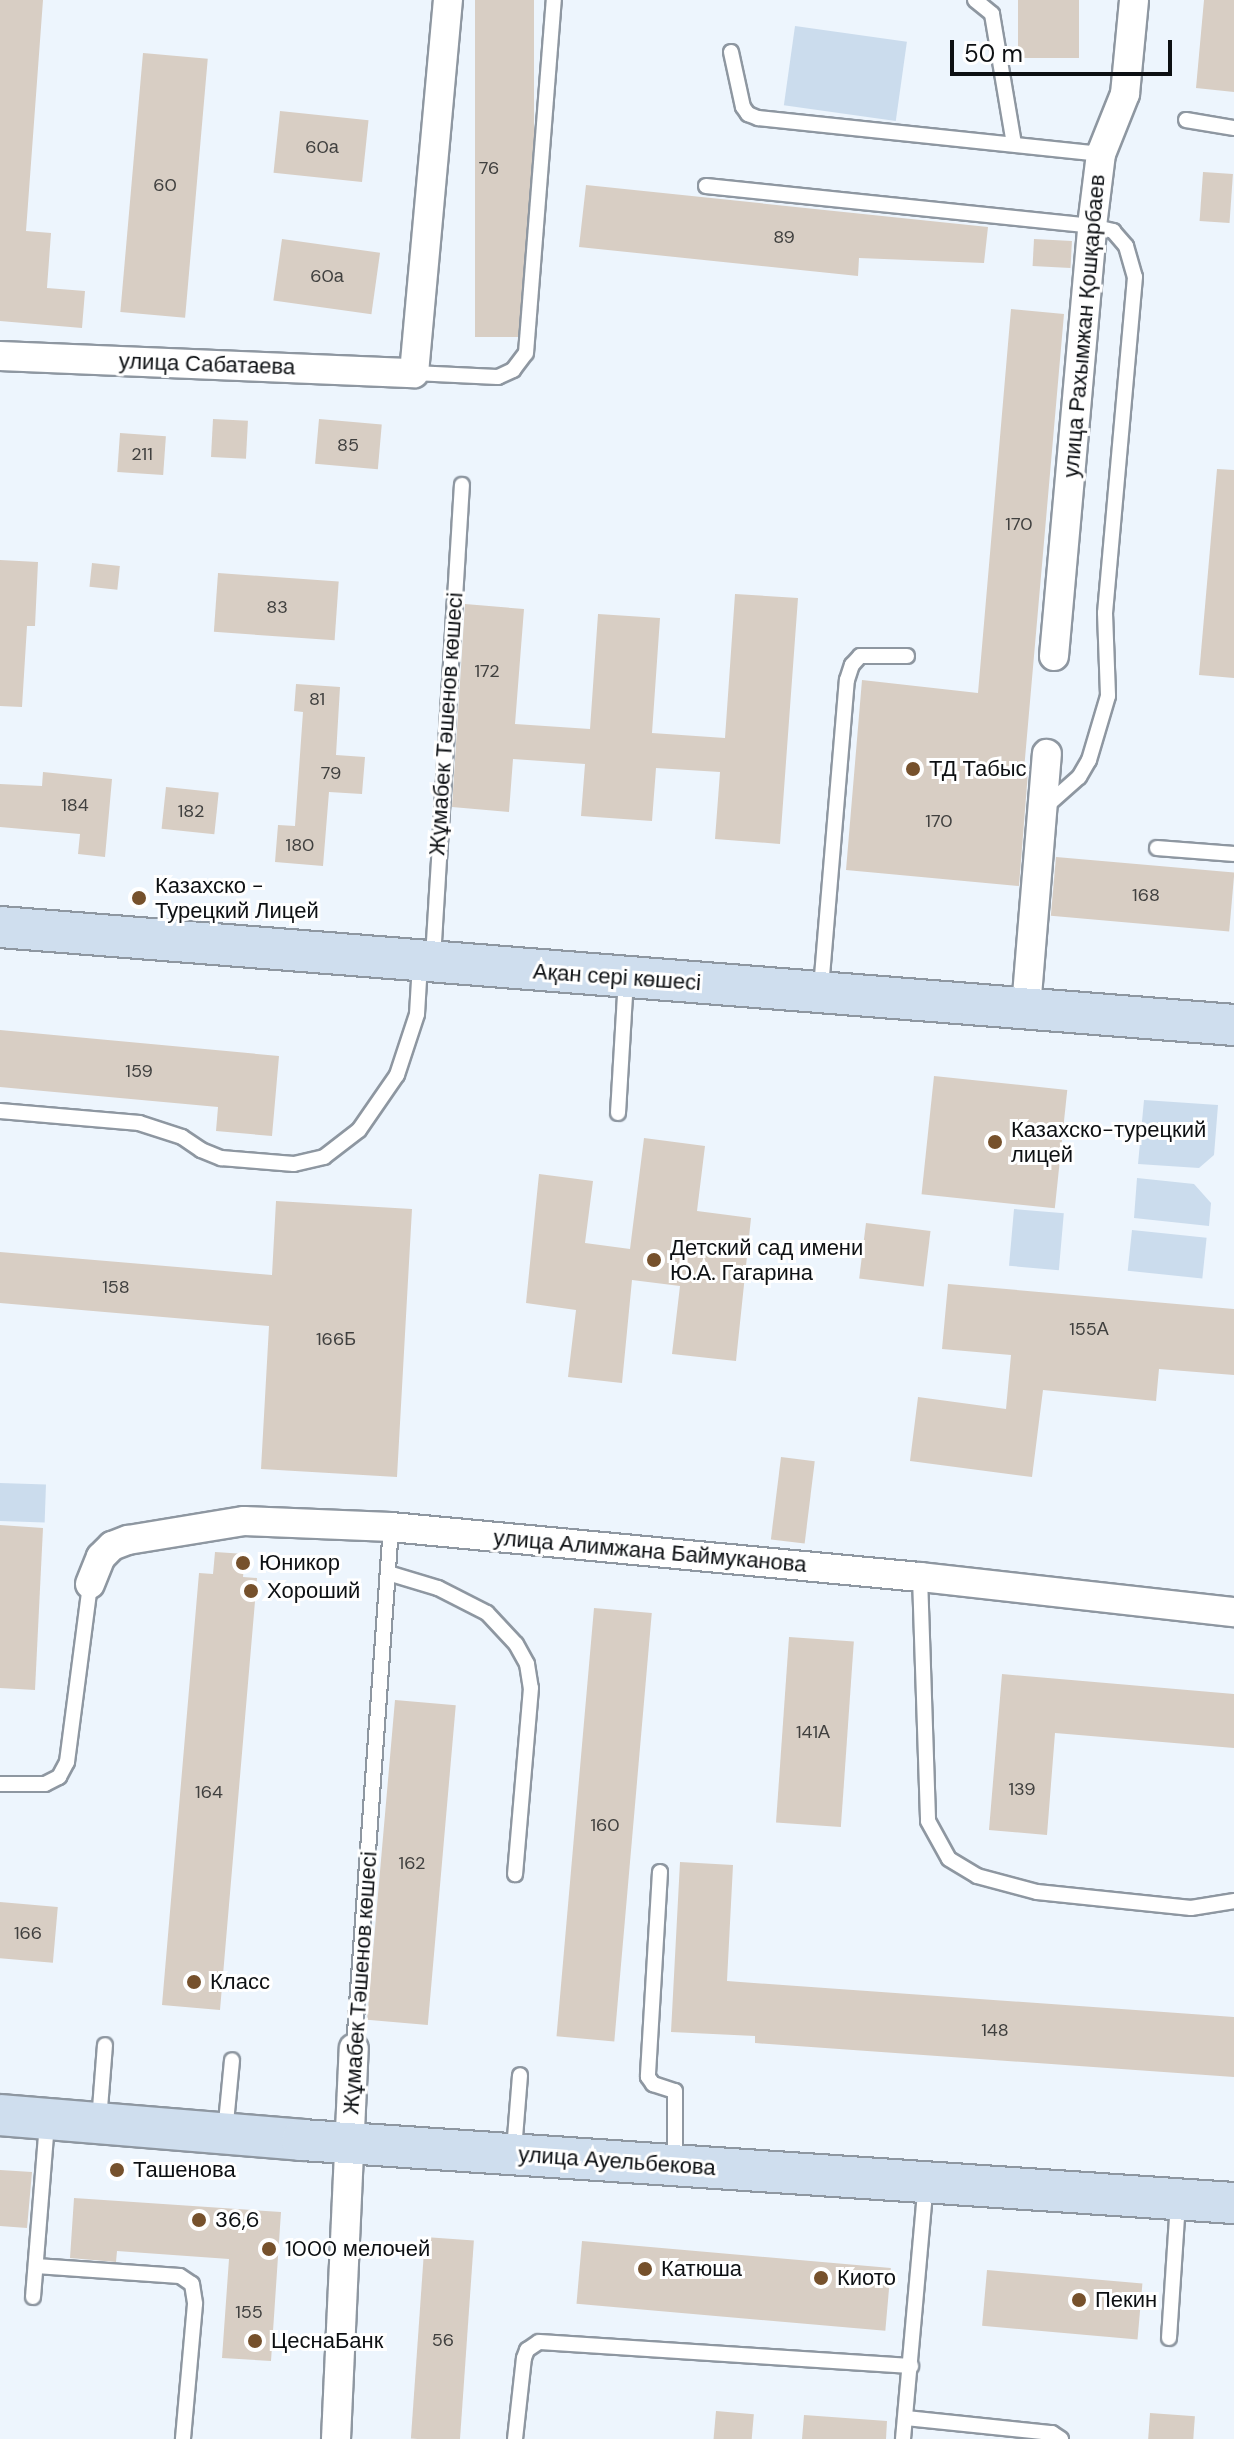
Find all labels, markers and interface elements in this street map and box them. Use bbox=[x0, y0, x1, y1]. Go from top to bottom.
scale bar bbox=[954, 24, 1176, 74]
text: 50 m bbox=[964, 38, 1023, 69]
house number: 60а bbox=[305, 136, 339, 158]
house number: 76 bbox=[479, 157, 499, 179]
street label: улица Рахымжан Қошқарбаев bbox=[1058, 173, 1110, 479]
house number: 60 bbox=[153, 174, 177, 196]
house number: 89 bbox=[773, 226, 795, 248]
house number: 60а bbox=[310, 265, 344, 287]
street label: улица Сабатаева bbox=[118, 348, 296, 380]
house number: 85 bbox=[337, 434, 359, 456]
house number: 211 bbox=[131, 443, 153, 465]
house number: 170 bbox=[1005, 513, 1033, 535]
street label: Жұмабек Тәшенов көшесі bbox=[424, 591, 468, 857]
house number: 83 bbox=[266, 596, 288, 618]
house number: 172 bbox=[474, 660, 500, 682]
house number: 81 bbox=[309, 688, 325, 710]
place label: ТД Табыс bbox=[929, 756, 1027, 782]
marker: ТД Табыс bbox=[904, 760, 922, 778]
house number: 79 bbox=[321, 762, 341, 784]
house number: 184 bbox=[61, 794, 89, 816]
house number: 182 bbox=[178, 800, 204, 822]
house number: 170 bbox=[925, 810, 953, 832]
house number: 180 bbox=[286, 834, 314, 856]
place label: Казахско - Турецкий Лицей bbox=[155, 872, 319, 924]
house number: 168 bbox=[1132, 884, 1160, 906]
marker: Казахско - Турецкий Лицей bbox=[130, 889, 148, 907]
street label: Ақан сері көшесі bbox=[532, 958, 702, 996]
house number: 159 bbox=[125, 1060, 153, 1082]
place label: Казахско-турецкий лицей bbox=[1011, 1116, 1206, 1168]
marker: Казахско-турецкий лицей bbox=[986, 1133, 1004, 1151]
place label: Детский сад имени Ю.А. Гагарина bbox=[670, 1234, 863, 1286]
marker: Детский сад имени Ю.А. Гагарина bbox=[645, 1251, 663, 1269]
house number: 158 bbox=[102, 1276, 130, 1298]
house number: 155А bbox=[1069, 1318, 1109, 1340]
house number: 166Б bbox=[316, 1328, 356, 1350]
street label: улица Алимжана Баймуканова bbox=[492, 1524, 808, 1578]
place label: Юникор bbox=[259, 1550, 340, 1576]
marker: Юникор bbox=[234, 1554, 252, 1572]
place label: Хороший bbox=[267, 1578, 360, 1604]
marker: Хороший bbox=[242, 1582, 260, 1600]
house number: 141А bbox=[796, 1721, 830, 1743]
house number: 139 bbox=[1008, 1778, 1036, 1800]
house number: 164 bbox=[195, 1781, 223, 1803]
house number: 160 bbox=[590, 1814, 620, 1836]
street label: Жұмабек Тәшенов көшесі bbox=[338, 1850, 382, 2116]
house number: 162 bbox=[399, 1852, 425, 1874]
house number: 166 bbox=[14, 1922, 42, 1944]
place label: Класс bbox=[210, 1969, 270, 1995]
marker: Класс bbox=[185, 1973, 203, 1991]
house number: 148 bbox=[981, 2019, 1009, 2041]
street label: улица Ауельбекова bbox=[517, 2141, 717, 2181]
place label: Ташенова bbox=[133, 2157, 236, 2183]
marker: Ташенова bbox=[108, 2161, 126, 2179]
place label: 36,6 bbox=[215, 2207, 260, 2233]
marker: 36,6 bbox=[190, 2211, 208, 2229]
place label: 1000 мелочей bbox=[285, 2236, 430, 2262]
marker: 1000 мелочей bbox=[260, 2240, 278, 2258]
place label: Катюша bbox=[661, 2256, 742, 2282]
marker: Катюша bbox=[636, 2260, 654, 2278]
place label: Киото bbox=[837, 2265, 896, 2291]
marker: Киото bbox=[812, 2269, 830, 2287]
place label: Пекин bbox=[1095, 2287, 1157, 2313]
marker: Пекин bbox=[1070, 2291, 1088, 2309]
house number: 155 bbox=[235, 2301, 263, 2323]
place label: ЦеснаБанк bbox=[271, 2328, 383, 2354]
house number: 56 bbox=[432, 2329, 454, 2351]
marker: ЦеснаБанк bbox=[246, 2332, 264, 2350]

